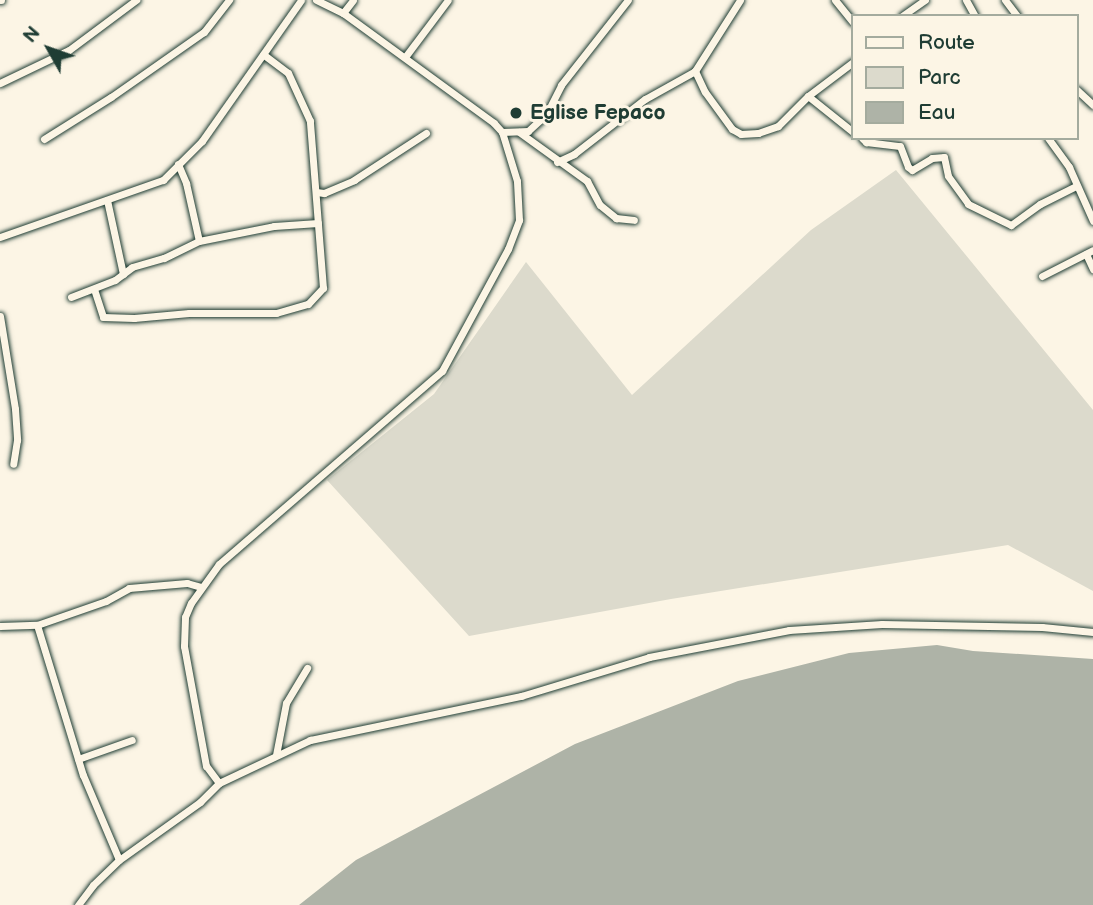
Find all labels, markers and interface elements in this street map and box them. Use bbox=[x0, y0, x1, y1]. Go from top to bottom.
north arrow bbox=[14, 14, 84, 84]
legend bbox=[852, 14, 1079, 140]
text: N bbox=[19, 22, 46, 48]
text: Route bbox=[918, 30, 975, 55]
text: Parc bbox=[918, 65, 961, 90]
place label: Eglise Fepaco bbox=[530, 100, 665, 126]
text: Eau bbox=[918, 100, 955, 125]
marker: Eglise Fepaco bbox=[508, 105, 524, 121]

